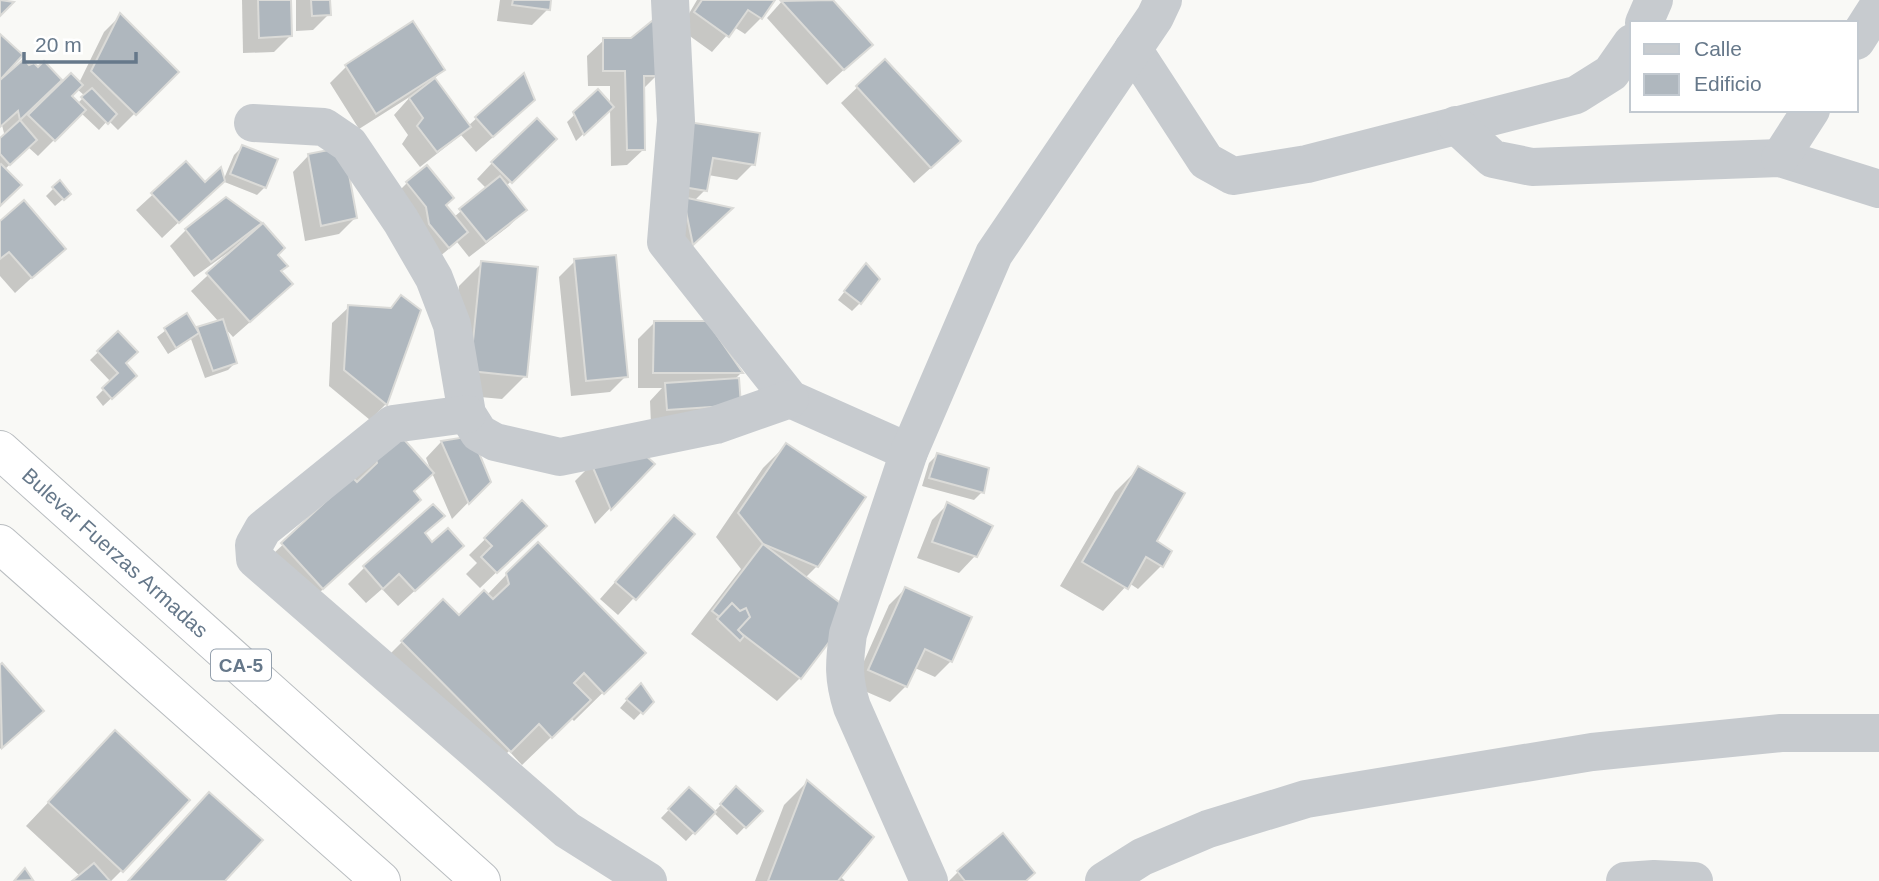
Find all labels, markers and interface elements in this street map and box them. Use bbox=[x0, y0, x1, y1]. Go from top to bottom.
scale bar bbox=[24, 21, 136, 65]
legend bbox=[1630, 21, 1858, 112]
text: 20 m bbox=[35, 33, 82, 56]
text: Calle bbox=[1694, 37, 1742, 60]
text: Edificio bbox=[1694, 72, 1762, 95]
street label: Bulevar Fuerzas Armadas bbox=[18, 463, 213, 642]
road number: CA-5 bbox=[211, 650, 271, 680]

